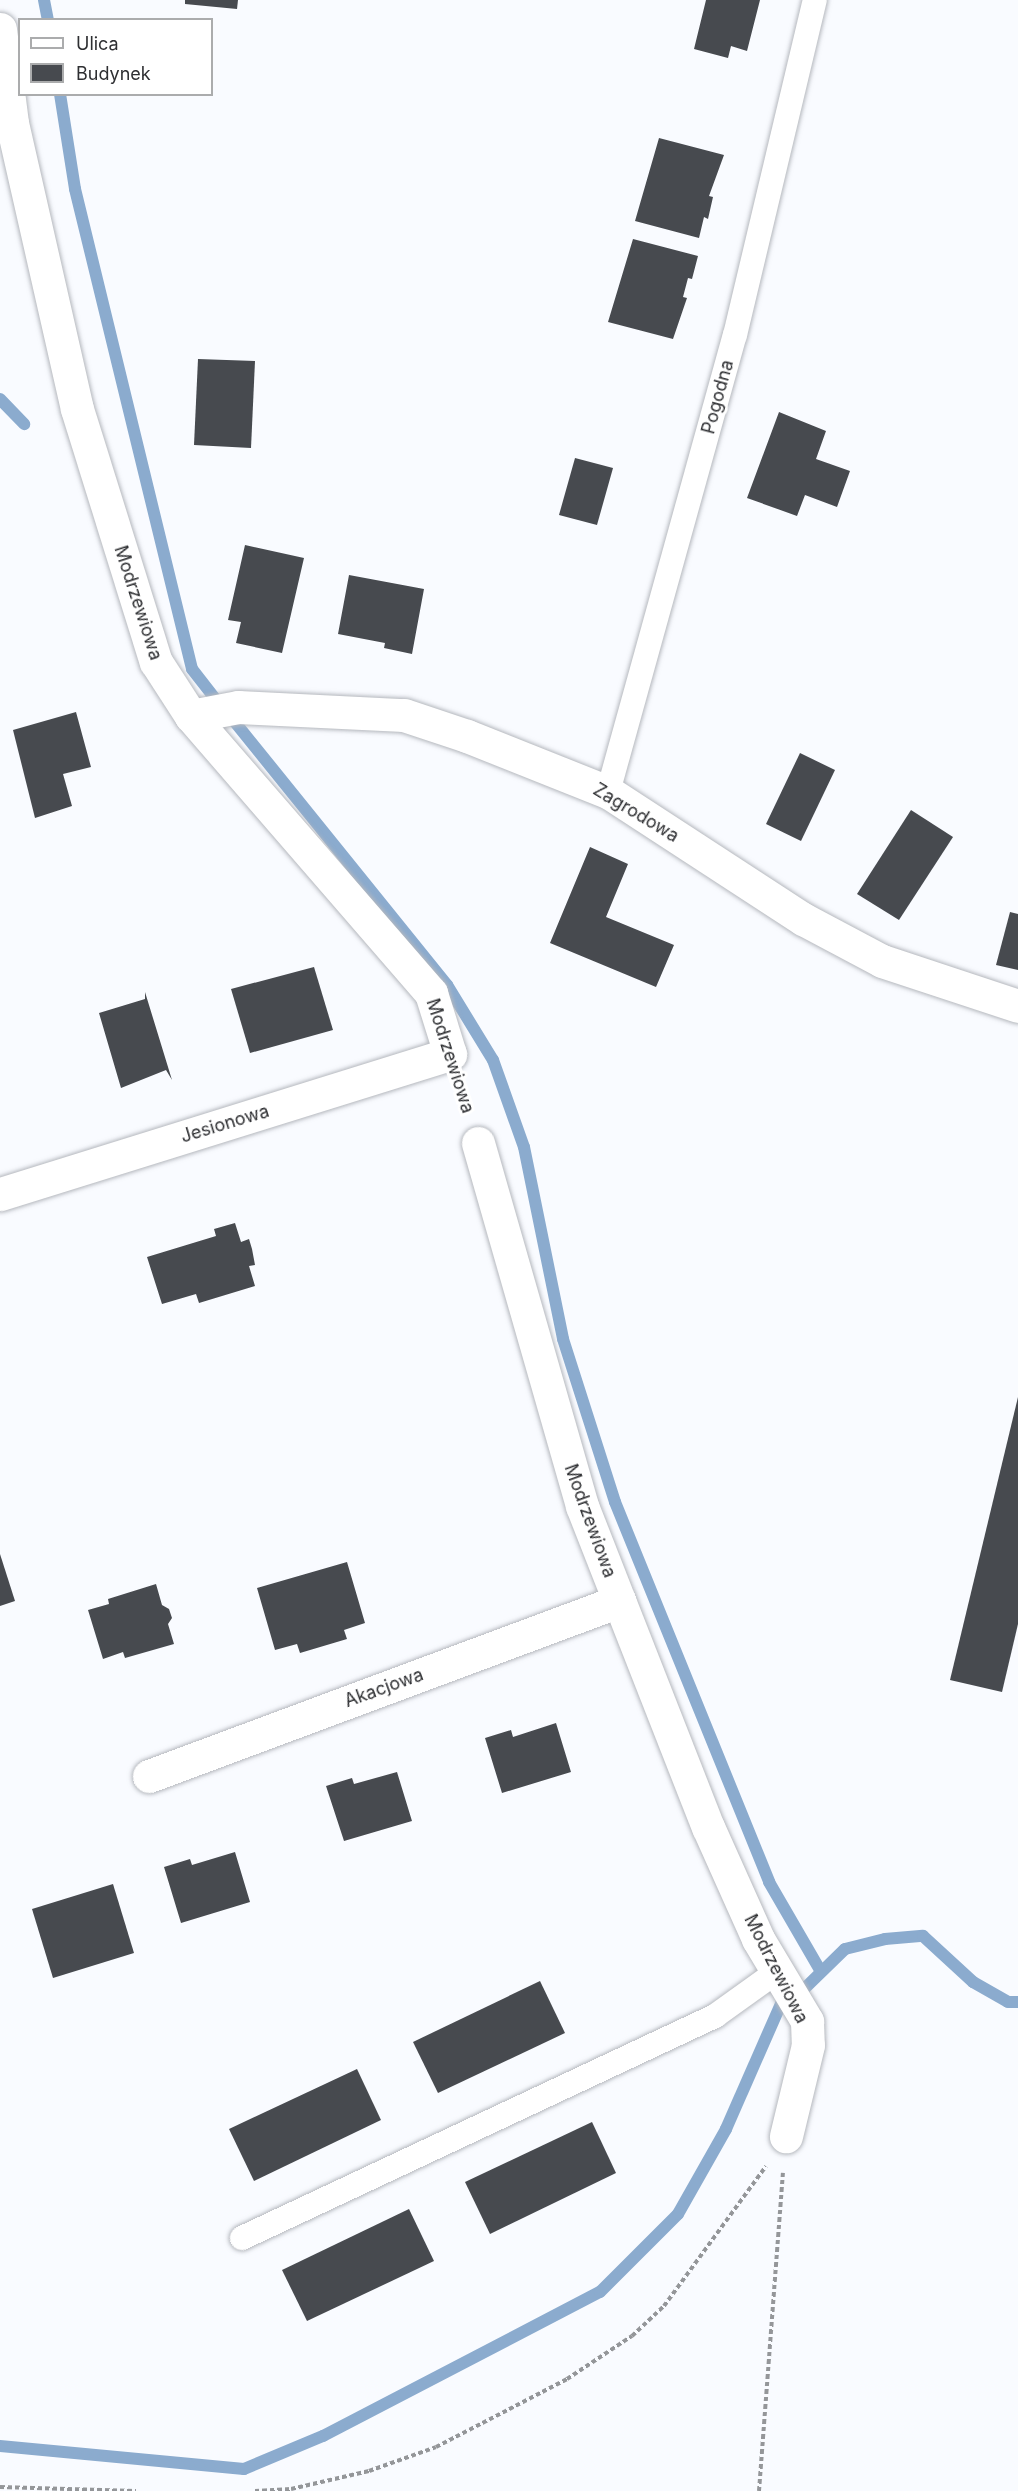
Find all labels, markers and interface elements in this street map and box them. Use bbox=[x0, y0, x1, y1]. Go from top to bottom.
legend bbox=[18, 18, 213, 96]
text: Ulica bbox=[76, 33, 119, 54]
text: Budynek bbox=[76, 63, 151, 84]
street label: Pogodna bbox=[698, 358, 738, 436]
street label: Modrzewiowa bbox=[109, 543, 167, 663]
street label: Zagrodowa bbox=[589, 779, 683, 847]
street label: Modrzewiowa bbox=[421, 996, 479, 1116]
street label: Jesionowa bbox=[178, 1100, 272, 1148]
street label: Modrzewiowa bbox=[559, 1461, 621, 1581]
street label: Akacjowa bbox=[342, 1664, 426, 1712]
street label: Modrzewiowa bbox=[739, 1911, 813, 2027]

